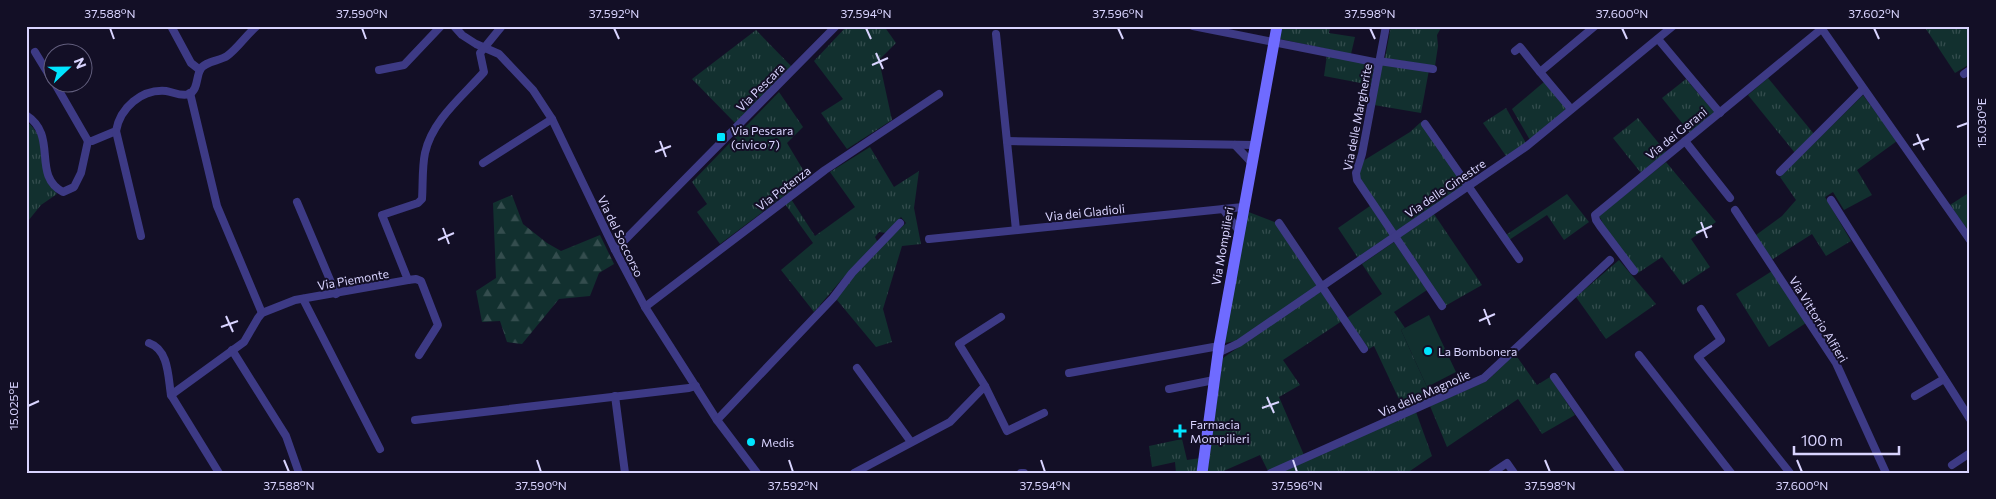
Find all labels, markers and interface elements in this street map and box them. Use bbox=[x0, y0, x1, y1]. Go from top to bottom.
text: 37.588°N bbox=[84, 6, 136, 20]
text: 37.590°N bbox=[336, 6, 388, 20]
text: 37.592°N bbox=[589, 6, 639, 20]
text: 37.594°N bbox=[840, 6, 892, 20]
text: 37.596°N bbox=[1092, 6, 1144, 20]
text: 37.598°N bbox=[1344, 6, 1396, 20]
text: 37.600°N bbox=[1596, 6, 1648, 20]
text: 37.602°N bbox=[1848, 6, 1900, 20]
north arrow bbox=[42, 42, 92, 92]
text: N bbox=[71, 55, 90, 71]
street label: Via Pescara bbox=[733, 60, 787, 114]
street label: Via delle Margherite bbox=[1340, 62, 1374, 172]
text: 15.030°E bbox=[1974, 98, 1988, 148]
street label: Via dei Gerani bbox=[1643, 104, 1709, 162]
place label: Via Pescara (civico 7) bbox=[731, 123, 793, 151]
marker: Via Pescara (civico 7) bbox=[715, 131, 727, 143]
street label: Via delle Ginestre bbox=[1402, 156, 1488, 220]
street label: Via Potenza bbox=[753, 163, 813, 213]
street label: Via del Soccorso bbox=[595, 193, 647, 279]
street label: Via dei Gladioli bbox=[1044, 201, 1126, 223]
street label: Via Mompilieri bbox=[1208, 206, 1236, 286]
street label: Via Piemonte bbox=[316, 266, 390, 292]
street label: Via Vittorio Alfieri bbox=[1787, 273, 1851, 365]
place label: La Bombonera bbox=[1438, 344, 1517, 358]
marker: La Bombonera bbox=[1422, 345, 1434, 357]
street label: Via delle Magnolie bbox=[1376, 367, 1472, 419]
text: 15.025°E bbox=[6, 382, 20, 430]
place label: Farmacia Mompilieri bbox=[1190, 417, 1250, 445]
scale bar bbox=[1794, 424, 1898, 456]
marker: Farmacia Mompilieri bbox=[1174, 425, 1186, 437]
text: 100 m bbox=[1801, 431, 1843, 449]
place label: Medis bbox=[761, 435, 794, 449]
marker: Medis bbox=[745, 436, 757, 448]
text: 37.588°N bbox=[263, 478, 315, 492]
text: 37.590°N bbox=[515, 478, 567, 492]
text: 37.592°N bbox=[768, 478, 818, 492]
text: 37.594°N bbox=[1019, 478, 1071, 492]
text: 37.596°N bbox=[1271, 478, 1323, 492]
text: 37.598°N bbox=[1524, 478, 1576, 492]
text: 37.600°N bbox=[1776, 478, 1828, 492]

